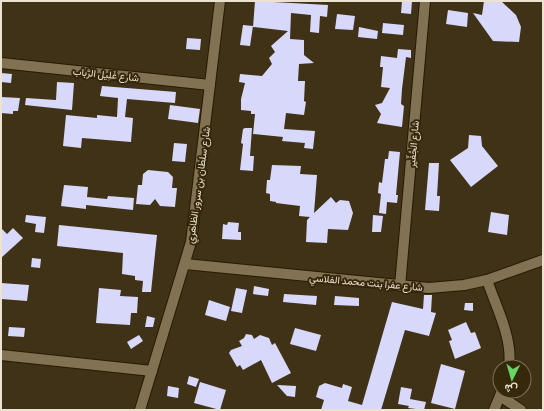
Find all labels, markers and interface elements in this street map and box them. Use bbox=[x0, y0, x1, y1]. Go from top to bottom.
street label: شارع غَلِيل الرَّباب bbox=[72, 65, 140, 84]
street label: شارع الجُفِّير bbox=[404, 120, 422, 169]
street label: شارع سلطان بن سرور الظاهري bbox=[184, 126, 215, 245]
street label: شارع عفرا بنت محمد الفلاسي bbox=[309, 271, 423, 296]
north arrow bbox=[492, 359, 532, 399]
text: ش bbox=[504, 381, 518, 397]

